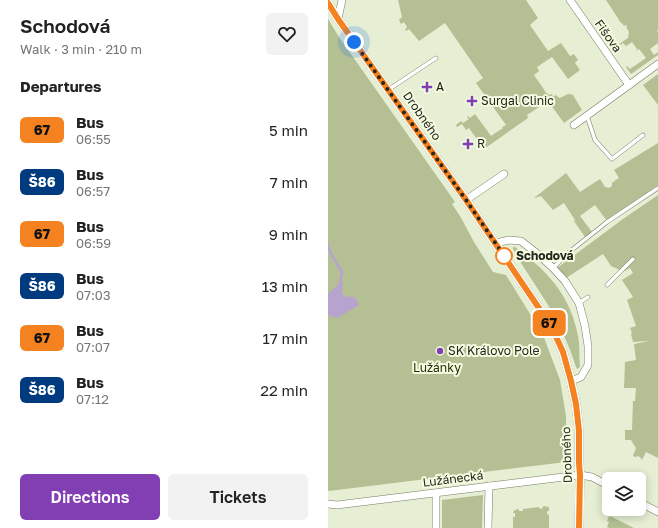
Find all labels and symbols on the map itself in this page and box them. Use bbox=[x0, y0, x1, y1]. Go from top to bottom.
street label: Fišova bbox=[592, 16, 625, 55]
your location bbox=[344, 32, 364, 52]
place label: A bbox=[436, 79, 444, 94]
marker: A bbox=[421, 81, 433, 93]
street label: Drobného bbox=[400, 88, 445, 143]
place label: Surgal Clinic bbox=[481, 93, 554, 108]
marker: Surgal Clinic bbox=[466, 95, 478, 107]
place label: R bbox=[477, 136, 485, 151]
marker: R bbox=[462, 138, 474, 150]
marker: Schodová bbox=[495, 247, 513, 265]
place label: Schodová bbox=[516, 248, 574, 263]
line badge: 67 bbox=[531, 310, 567, 336]
place label: SK Královo Pole bbox=[448, 343, 540, 358]
marker: SK Královo Pole bbox=[435, 346, 445, 356]
park label: Lužánky bbox=[413, 360, 461, 375]
street label: Drobného bbox=[558, 427, 575, 483]
street label: Lužánecká bbox=[422, 467, 484, 490]

